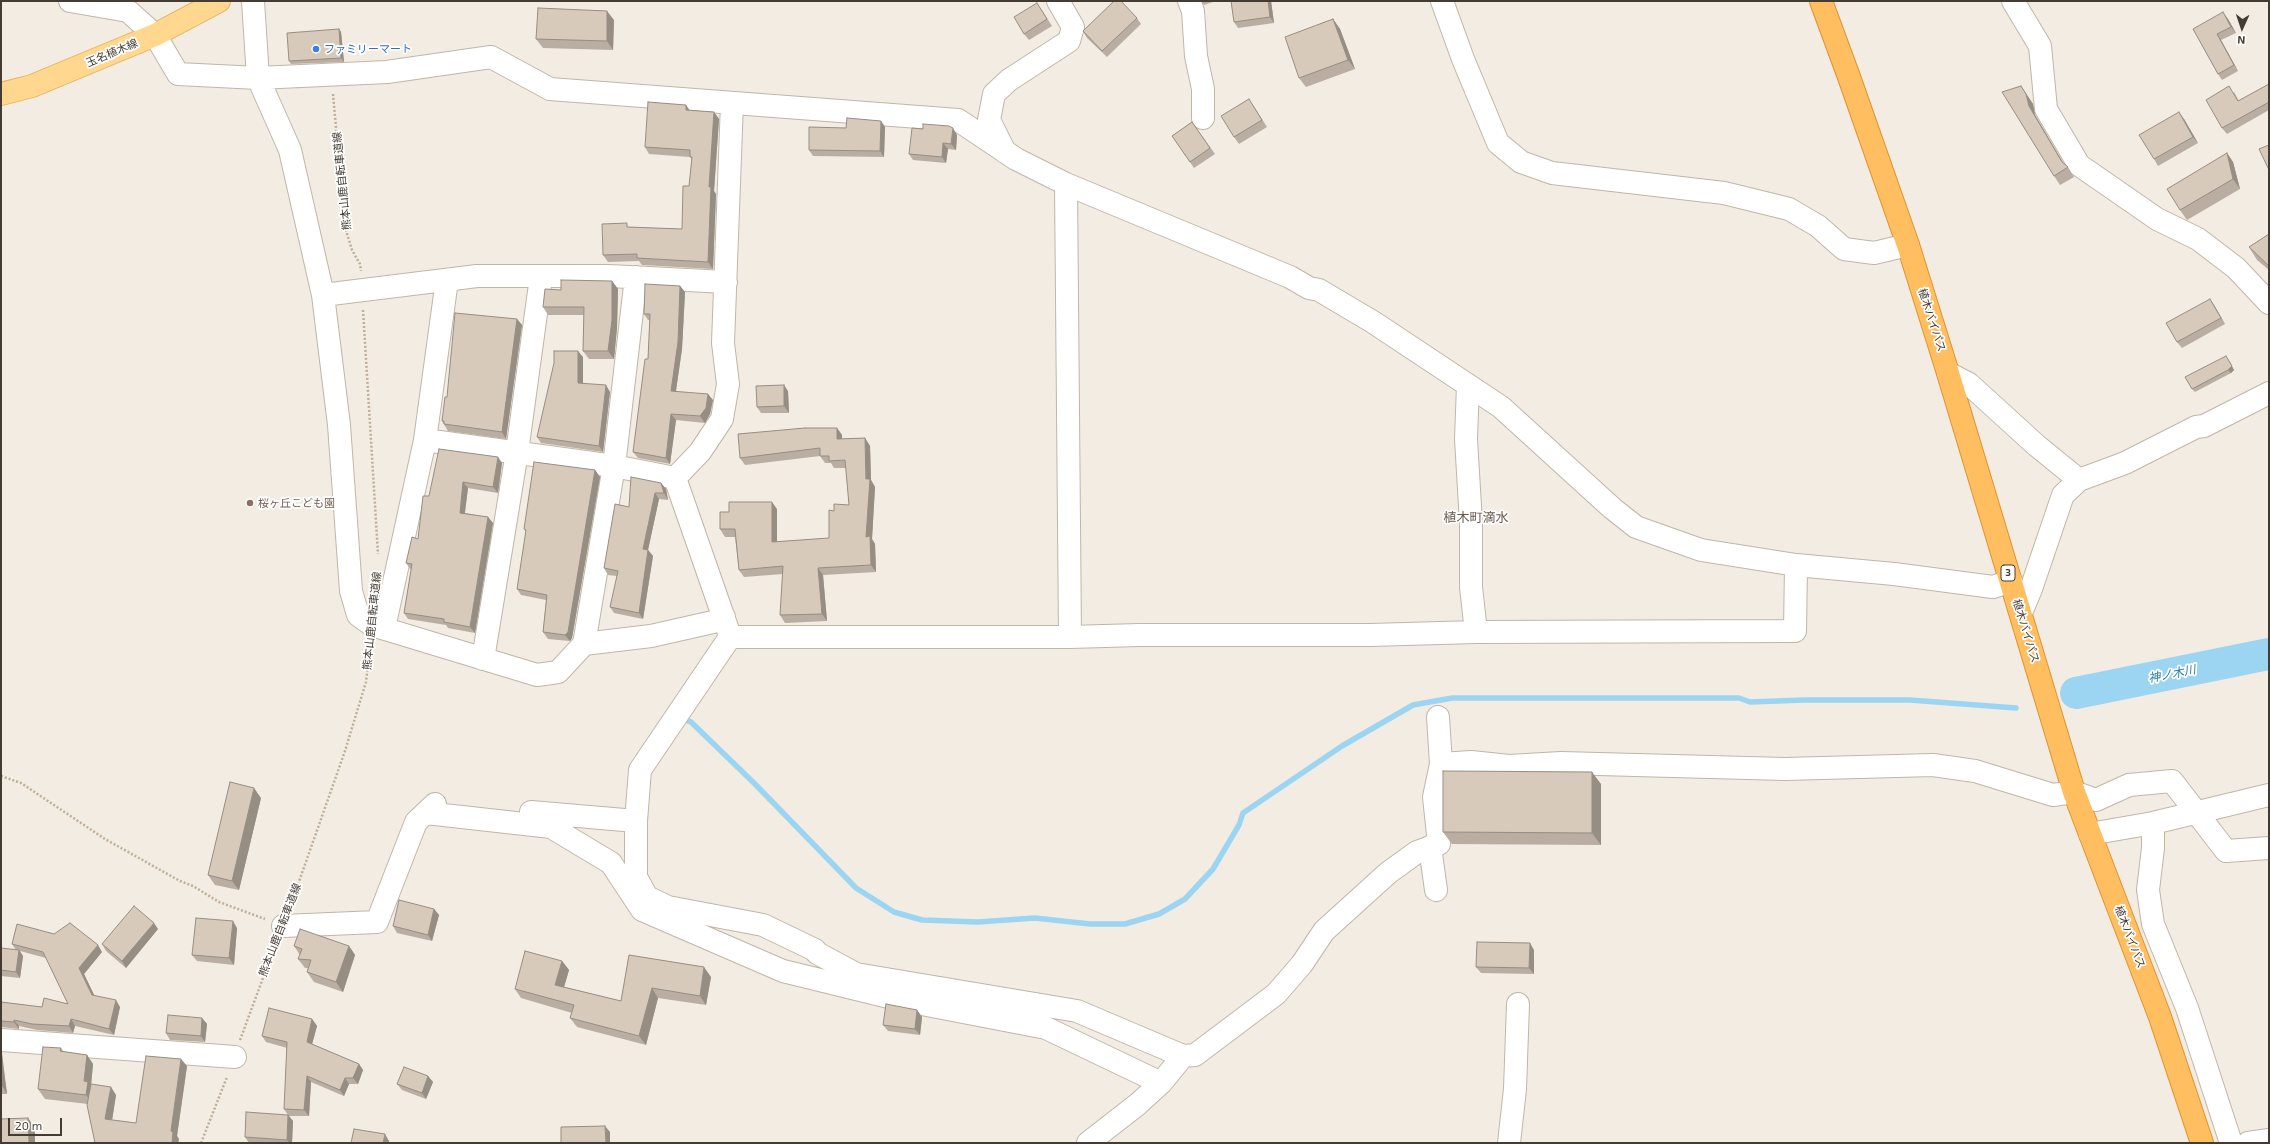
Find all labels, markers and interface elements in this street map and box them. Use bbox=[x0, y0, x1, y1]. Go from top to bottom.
north arrow bbox=[2222, 8, 2262, 48]
text: N bbox=[2237, 34, 2246, 47]
street label: 玉名植木線 bbox=[84, 36, 140, 70]
place label: ファミリーマート bbox=[324, 42, 412, 56]
marker: ファミリーマート bbox=[311, 44, 321, 54]
street label: 熊本山鹿自転車道線 bbox=[330, 131, 354, 231]
street label: 植木バイパス bbox=[1916, 287, 1948, 353]
place label: 桜ヶ丘こども園 bbox=[258, 496, 335, 510]
marker: 桜ヶ丘こども園 bbox=[245, 498, 255, 508]
district label: 植木町滴水 bbox=[1444, 510, 1508, 526]
road number: 3 bbox=[2001, 565, 2015, 581]
street label: 熊本山鹿自転車道線 bbox=[360, 571, 384, 671]
street label: 植木バイパス bbox=[2010, 598, 2042, 664]
water label: 神ノ木川 bbox=[2147, 662, 2197, 686]
street label: 熊本山鹿自転車道線 bbox=[256, 881, 304, 979]
street label: 植木バイパス bbox=[2112, 904, 2148, 970]
scale bar bbox=[10, 1110, 64, 1136]
text: 20 m bbox=[15, 1118, 42, 1132]

